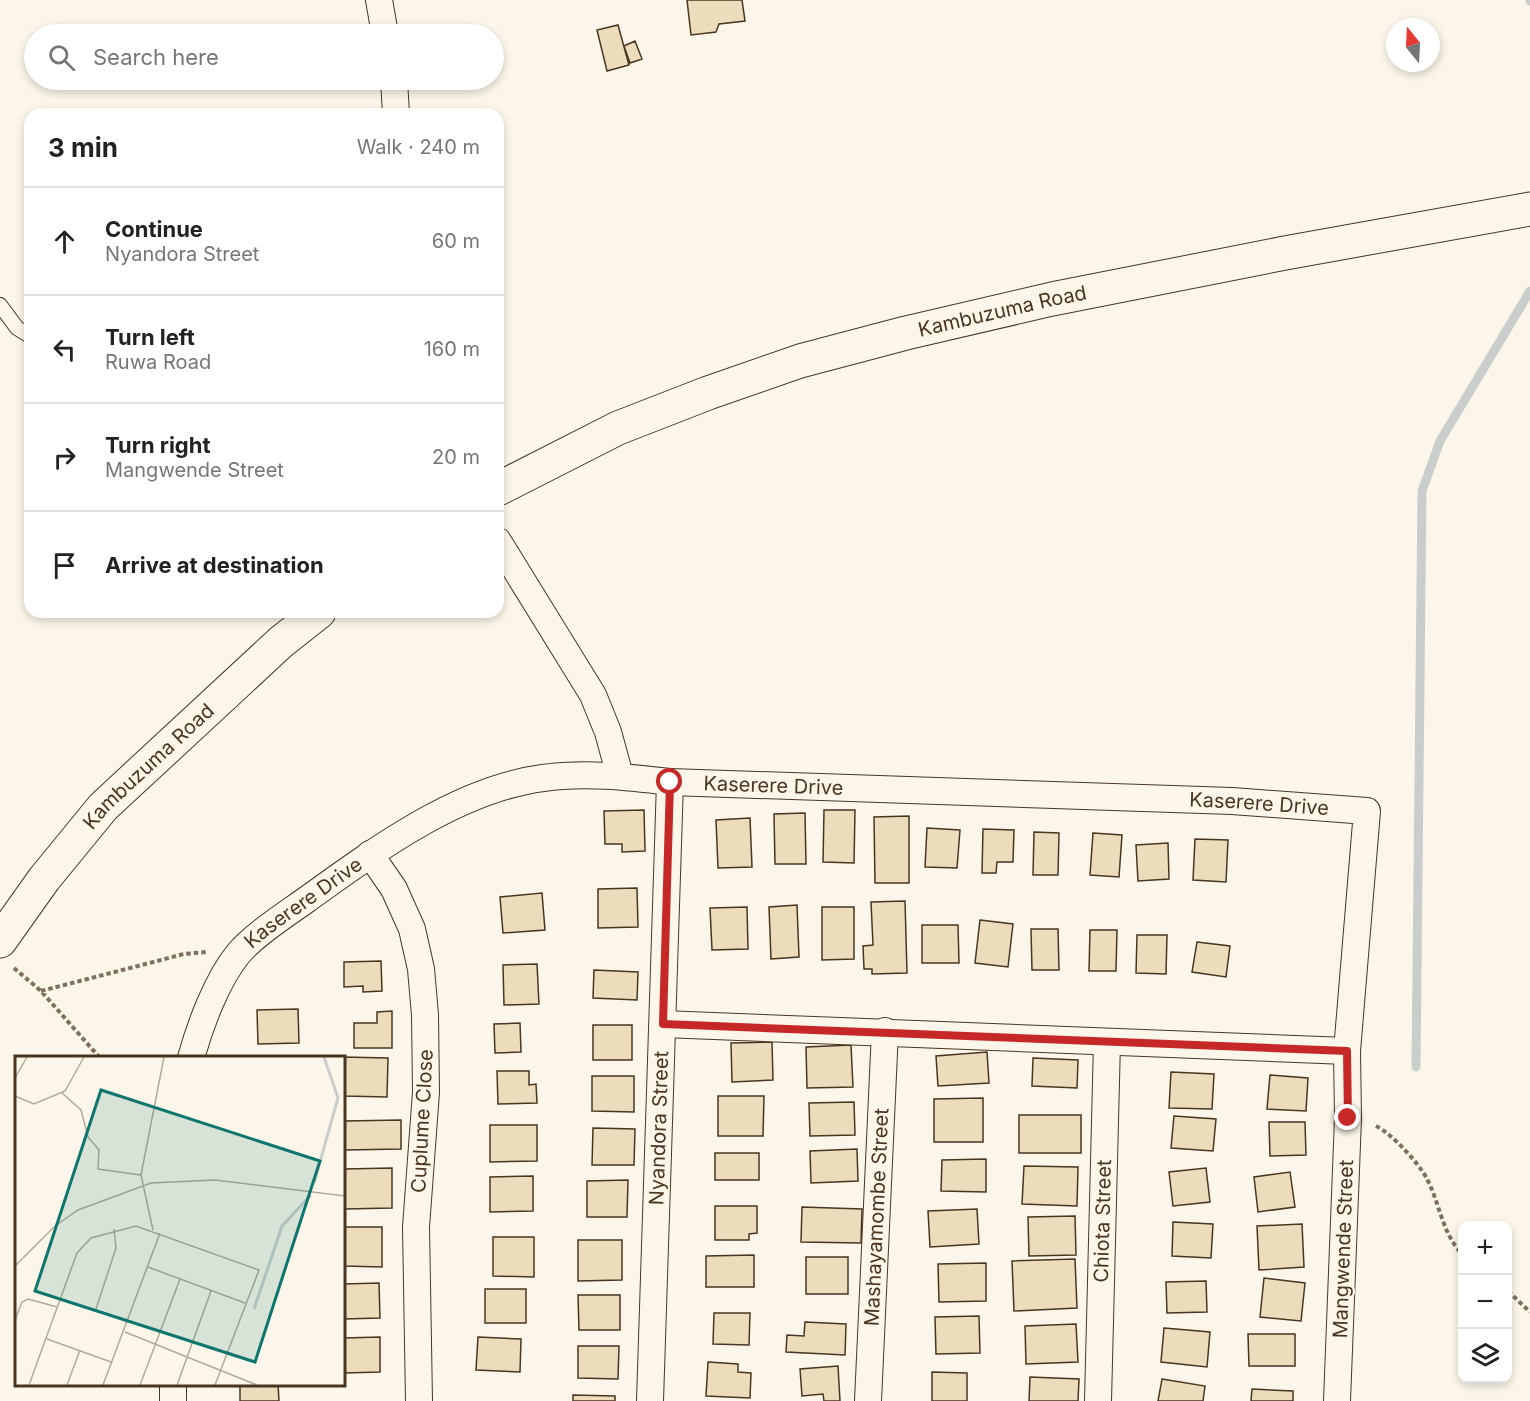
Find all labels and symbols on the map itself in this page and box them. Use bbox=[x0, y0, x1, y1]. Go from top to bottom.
north arrow bbox=[1386, 18, 1440, 72]
street label: Kambuzuma Road bbox=[916, 280, 1088, 342]
street label: Kambuzuma Road bbox=[78, 698, 219, 834]
route start bbox=[656, 768, 682, 794]
street label: Kaserere Drive bbox=[703, 771, 844, 800]
street label: Kaserere Drive bbox=[1189, 788, 1330, 820]
street label: Kaserere Drive bbox=[239, 852, 367, 953]
street label: Cuplume Close bbox=[406, 1049, 438, 1193]
street label: Nyandora Street bbox=[644, 1050, 673, 1206]
inset map bbox=[15, 1056, 345, 1386]
route end bbox=[1334, 1104, 1360, 1130]
street label: Mashayamombe Street bbox=[859, 1107, 893, 1327]
street label: Chiota Street bbox=[1089, 1159, 1116, 1283]
street label: Mangwende Street bbox=[1328, 1159, 1358, 1339]

